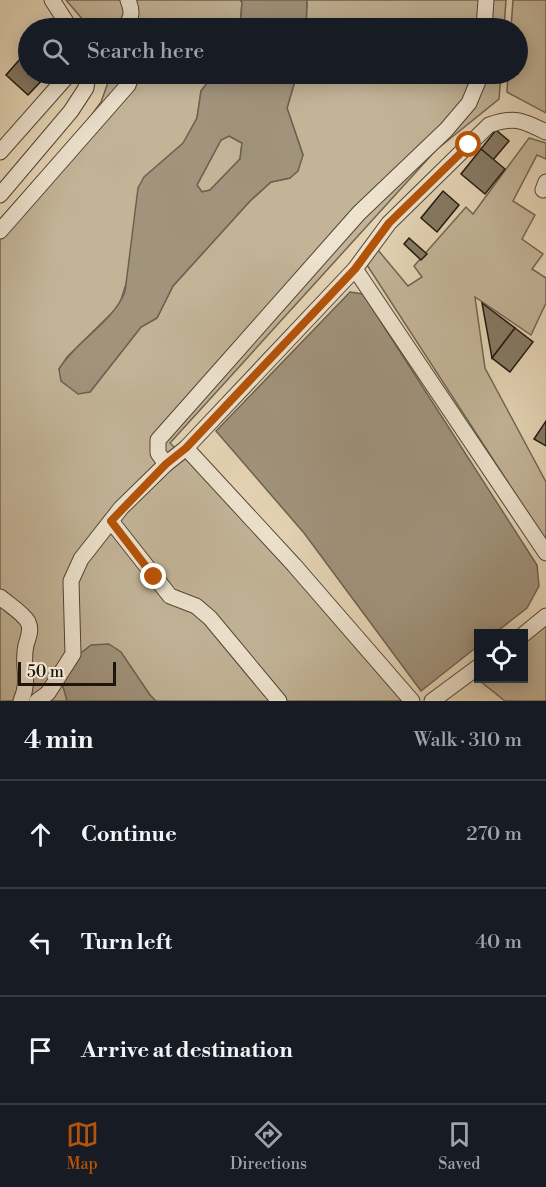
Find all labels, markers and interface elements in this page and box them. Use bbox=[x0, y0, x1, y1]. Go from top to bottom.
search box bbox=[18, 18, 528, 84]
icon: search bbox=[39, 35, 72, 68]
text: Search here bbox=[87, 38, 204, 65]
route start bbox=[455, 131, 481, 157]
route end bbox=[140, 563, 166, 589]
map controls bbox=[474, 629, 528, 683]
button: locate bbox=[474, 629, 528, 683]
scale bar bbox=[18, 659, 116, 686]
text: 50 m bbox=[27, 662, 64, 682]
text: 4 min bbox=[24, 724, 94, 756]
text: Walk · 310 m bbox=[414, 728, 522, 753]
icon: ahead bbox=[24, 818, 57, 851]
text: Continue bbox=[81, 821, 177, 848]
text: 270 m bbox=[466, 822, 522, 847]
icon: left bbox=[24, 926, 57, 959]
text: Turn left bbox=[81, 929, 172, 956]
text: 40 m bbox=[475, 930, 522, 955]
icon: arrive bbox=[24, 1034, 57, 1067]
text: Arrive at destination bbox=[81, 1037, 293, 1064]
tab: Map bbox=[66, 1118, 99, 1174]
tab: Directions bbox=[230, 1118, 307, 1174]
tab: Saved bbox=[438, 1118, 480, 1174]

